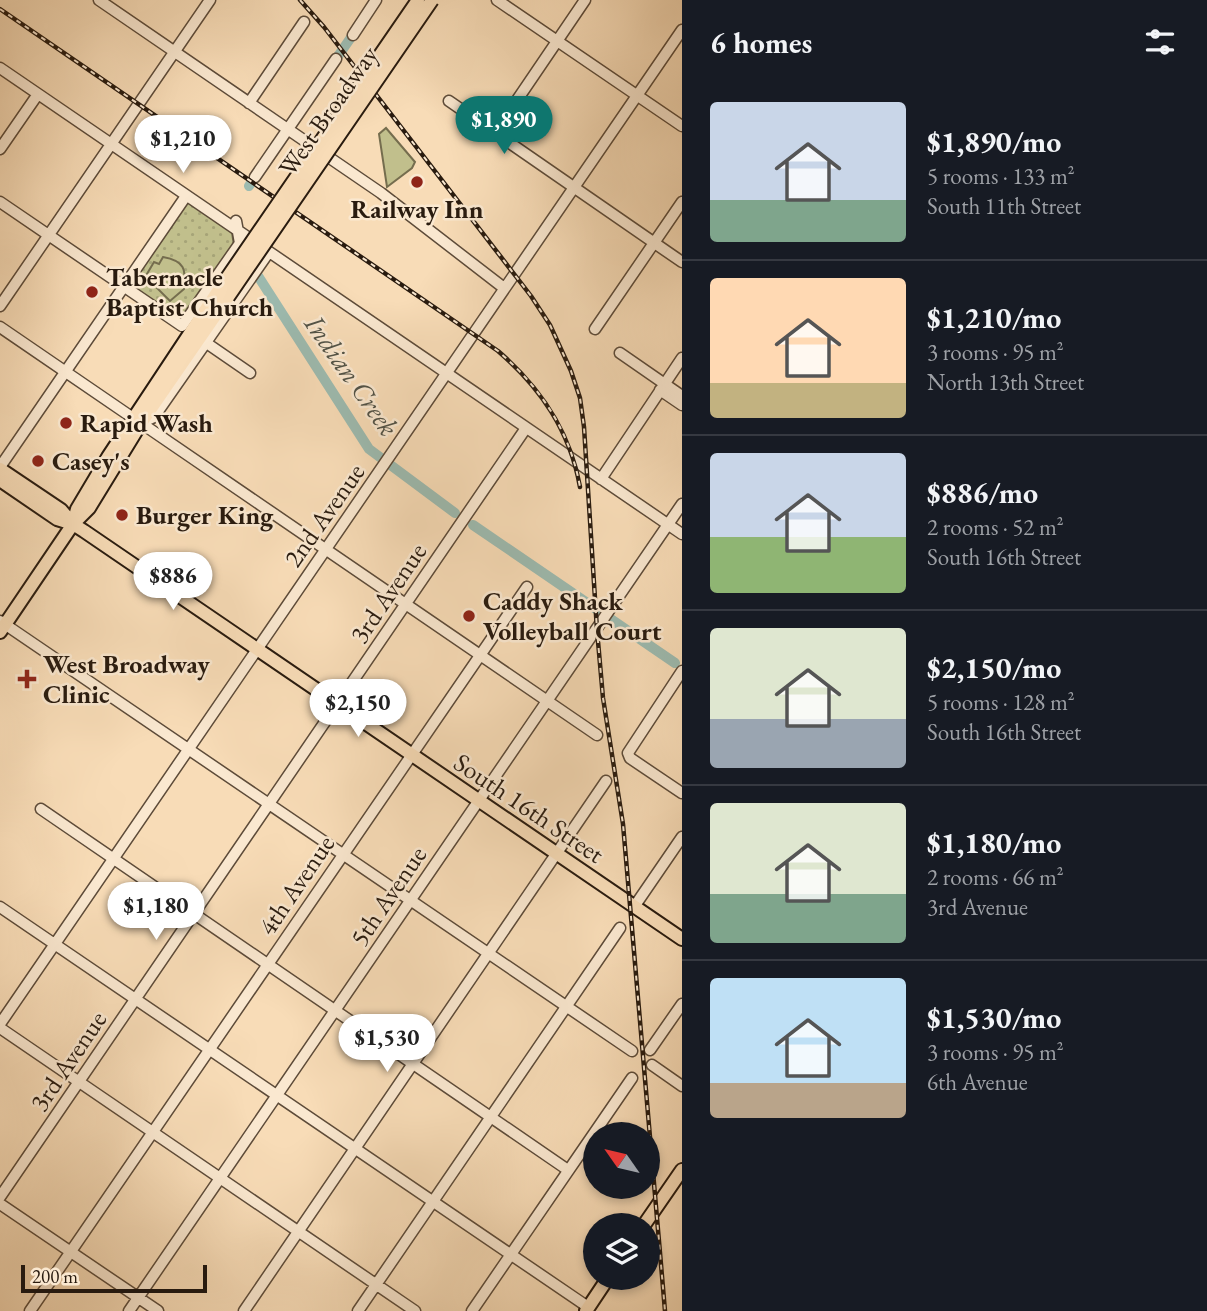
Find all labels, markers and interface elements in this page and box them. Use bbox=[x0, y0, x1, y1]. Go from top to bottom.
text: 6 homes bbox=[710, 23, 812, 62]
icon: filters bbox=[1141, 23, 1179, 61]
street label: West Broadway bbox=[271, 39, 386, 183]
pin: $1,890 bbox=[447, 96, 561, 156]
text: $1,890 bbox=[472, 104, 536, 134]
pin: $1,210 bbox=[126, 116, 240, 175]
text: $1,890/mo bbox=[927, 122, 1061, 161]
text: $1,210 bbox=[151, 123, 215, 153]
icon: home bbox=[766, 130, 850, 214]
text: 5 rooms · 133 m² bbox=[927, 161, 1075, 191]
marker: Railway Inn bbox=[409, 174, 425, 190]
text: South 11th Street bbox=[927, 191, 1081, 221]
place label: Railway Inn bbox=[350, 192, 484, 226]
place label: Tabernacle Baptist Church bbox=[106, 260, 274, 324]
marker: Tabernacle Baptist Church bbox=[84, 284, 100, 300]
text: $1,210/mo bbox=[927, 298, 1061, 337]
water label: Indian Creek bbox=[296, 306, 407, 443]
icon: home bbox=[766, 306, 850, 390]
text: 3 rooms · 95 m² bbox=[927, 337, 1064, 367]
text: North 13th Street bbox=[927, 367, 1084, 397]
place label: Rapid Wash bbox=[80, 406, 213, 440]
marker: Rapid Wash bbox=[58, 415, 74, 431]
place label: Casey's bbox=[52, 444, 130, 478]
marker: Casey's bbox=[30, 453, 46, 469]
street label: 2nd Avenue bbox=[276, 456, 372, 574]
text: $886/mo bbox=[927, 473, 1038, 512]
icon: home bbox=[766, 481, 850, 565]
place label: Burger King bbox=[136, 498, 274, 532]
marker: Burger King bbox=[114, 507, 130, 523]
text: 2 rooms · 52 m² bbox=[927, 512, 1064, 542]
street label: 3rd Avenue bbox=[342, 536, 434, 650]
text: South 16th Street bbox=[927, 542, 1081, 572]
pin: $886 bbox=[132, 552, 214, 612]
text: $886 bbox=[149, 560, 197, 590]
place label: Caddy Shack Volleyball Court bbox=[483, 584, 662, 648]
marker: Caddy Shack Volleyball Court bbox=[461, 608, 477, 624]
place label: West Broadway Clinic bbox=[43, 647, 210, 711]
text: $2,150/mo bbox=[927, 648, 1061, 687]
icon: home bbox=[766, 656, 850, 740]
marker: West Broadway Clinic bbox=[17, 669, 37, 689]
pin: $2,150 bbox=[301, 680, 415, 739]
text: $2,150 bbox=[326, 687, 390, 717]
text: 5 rooms · 128 m² bbox=[927, 687, 1075, 717]
text: South 16th Street bbox=[927, 717, 1081, 747]
street label: South 16th Street bbox=[447, 745, 611, 871]
text: $1,180/mo bbox=[927, 823, 1061, 862]
street label: 4th Avenue bbox=[250, 828, 342, 942]
icon: home bbox=[766, 831, 850, 915]
street label: 5th Avenue bbox=[342, 839, 434, 953]
text: 2 rooms · 66 m² bbox=[927, 862, 1064, 892]
pin: $1,180 bbox=[99, 883, 213, 942]
text: $1,180 bbox=[124, 890, 188, 920]
text: 3rd Avenue bbox=[927, 892, 1028, 922]
text: $1,530/mo bbox=[927, 998, 1061, 1037]
street label: 3rd Avenue bbox=[22, 1004, 114, 1118]
icon: home bbox=[766, 1006, 850, 1090]
pin: $1,530 bbox=[330, 1014, 444, 1074]
text: $1,530 bbox=[355, 1022, 419, 1052]
text: 3 rooms · 95 m² bbox=[927, 1037, 1064, 1067]
text: 6th Avenue bbox=[927, 1067, 1028, 1097]
north arrow bbox=[583, 1122, 660, 1199]
map controls bbox=[583, 1122, 660, 1290]
button: layers bbox=[583, 1213, 660, 1290]
scale bar bbox=[21, 1262, 206, 1294]
text: 200 m bbox=[32, 1264, 78, 1289]

